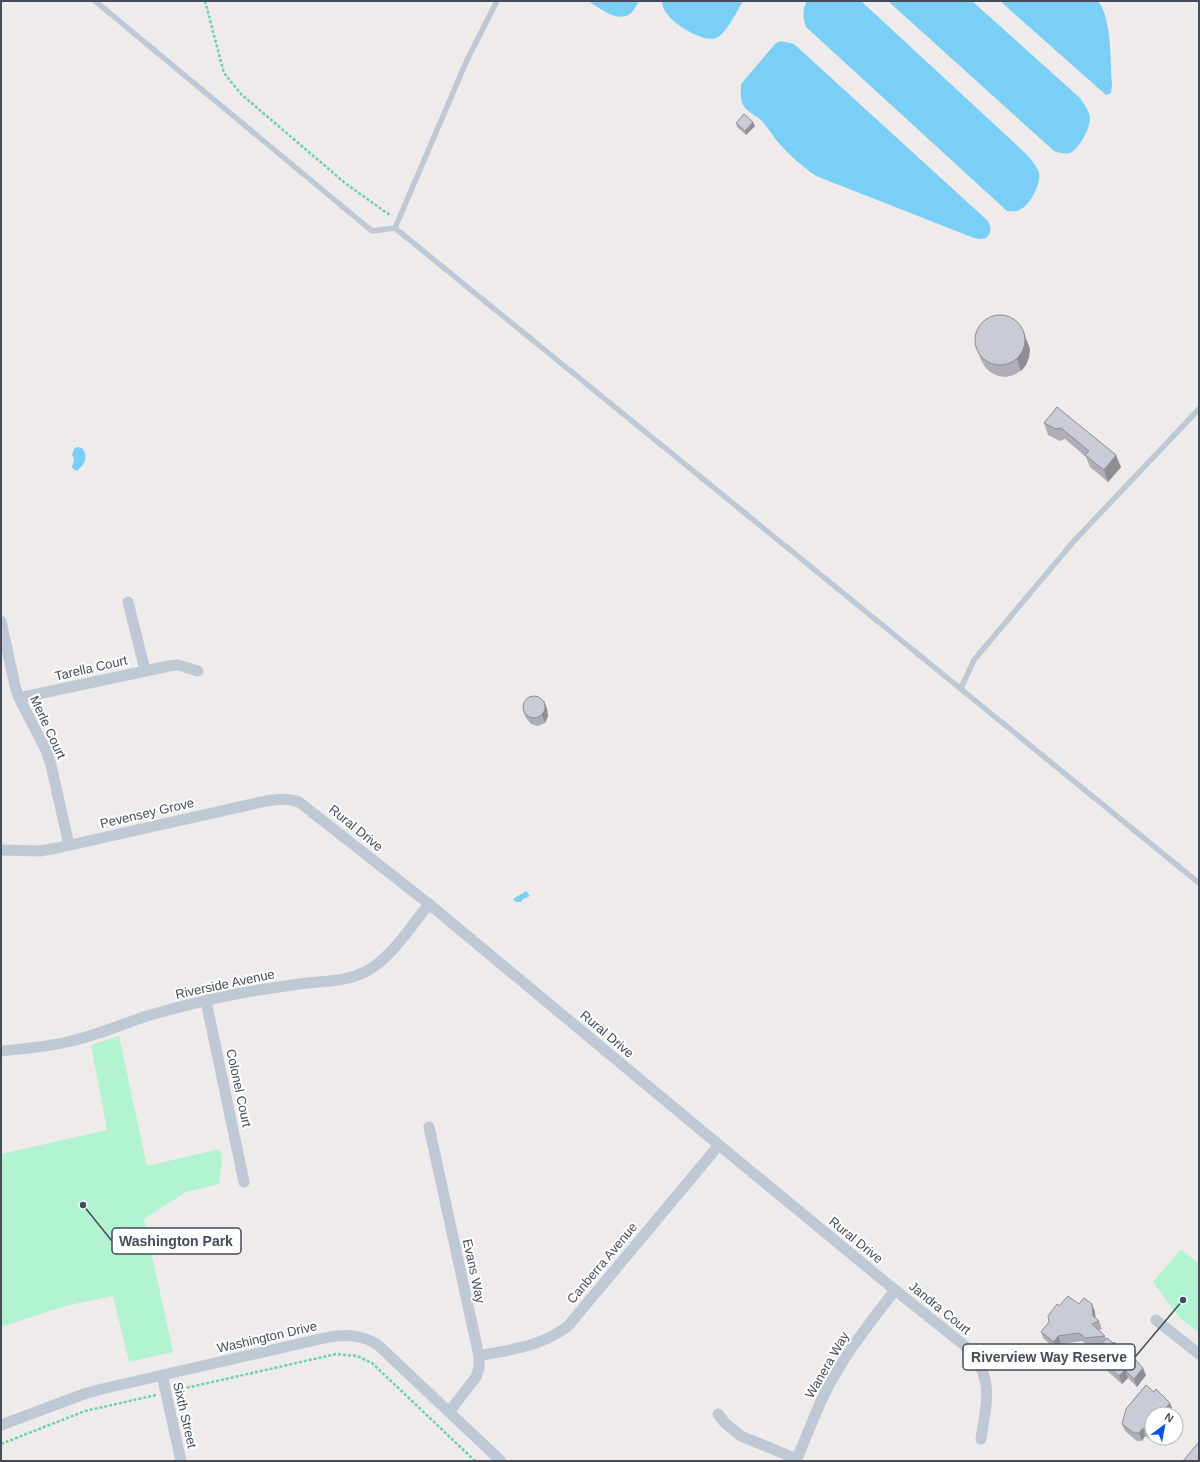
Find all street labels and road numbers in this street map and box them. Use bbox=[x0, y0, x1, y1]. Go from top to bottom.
street label: Tarella Court bbox=[53, 652, 129, 684]
street label: Merle Court bbox=[27, 693, 69, 761]
street label: Pevensey Grove bbox=[98, 795, 196, 831]
street label: Rural Drive bbox=[326, 802, 386, 854]
street label: Riverside Avenue bbox=[174, 966, 276, 1002]
street label: Rural Drive bbox=[577, 1007, 637, 1061]
street label: Colonel Court bbox=[223, 1048, 255, 1129]
street label: Rural Drive bbox=[826, 1214, 886, 1266]
street label: Canberra Avenue bbox=[564, 1220, 640, 1306]
street label: Evans Way bbox=[460, 1238, 488, 1305]
street label: Jandra Court bbox=[906, 1279, 974, 1338]
street label: Washington Drive bbox=[216, 1318, 318, 1356]
street label: Wanera Way bbox=[802, 1329, 852, 1401]
street label: Sixth Street bbox=[170, 1381, 200, 1450]

